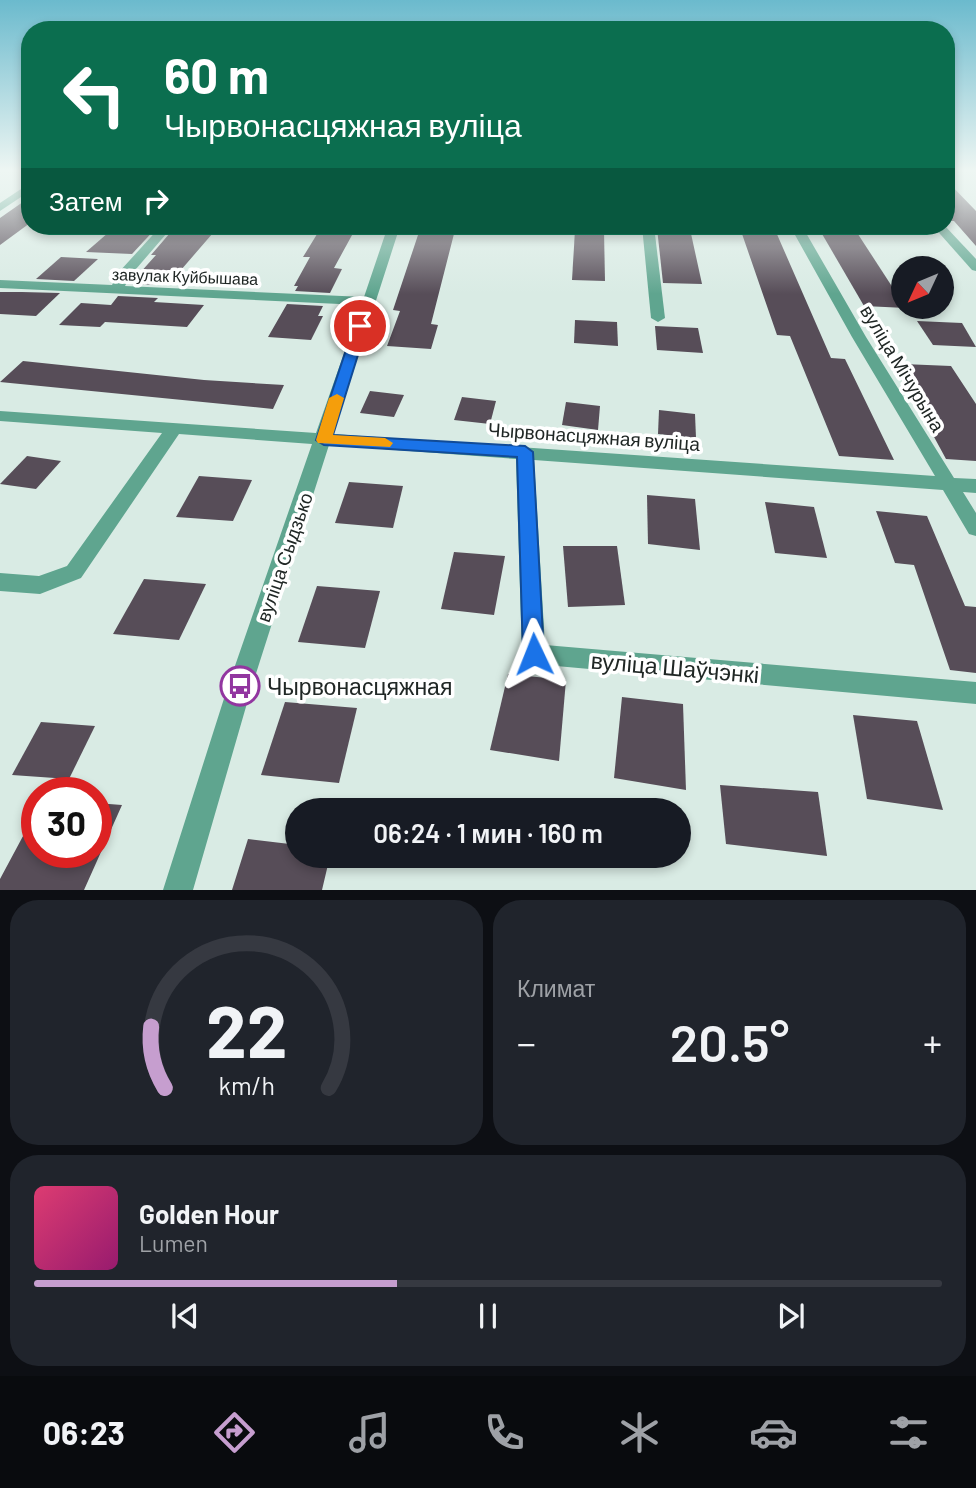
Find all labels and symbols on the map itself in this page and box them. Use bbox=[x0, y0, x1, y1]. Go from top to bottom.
north arrow bbox=[891, 256, 954, 318]
street label: завулак Куйбышава bbox=[112, 264, 259, 288]
pin bbox=[330, 296, 390, 356]
street label: вуліца Мічурына bbox=[856, 300, 950, 436]
street label: Чырвонасцяжная вуліца bbox=[487, 417, 701, 455]
street label: вуліца Сыдзько bbox=[251, 489, 317, 625]
position arrow bbox=[497, 617, 571, 691]
street label: вуліца Шаўчэнкі bbox=[590, 646, 760, 688]
bus stop icon: Чырвонасцяжная bbox=[219, 665, 261, 707]
place label: Чырвонасцяжная bbox=[267, 672, 452, 700]
speed limit sign: 30 bbox=[21, 777, 112, 868]

